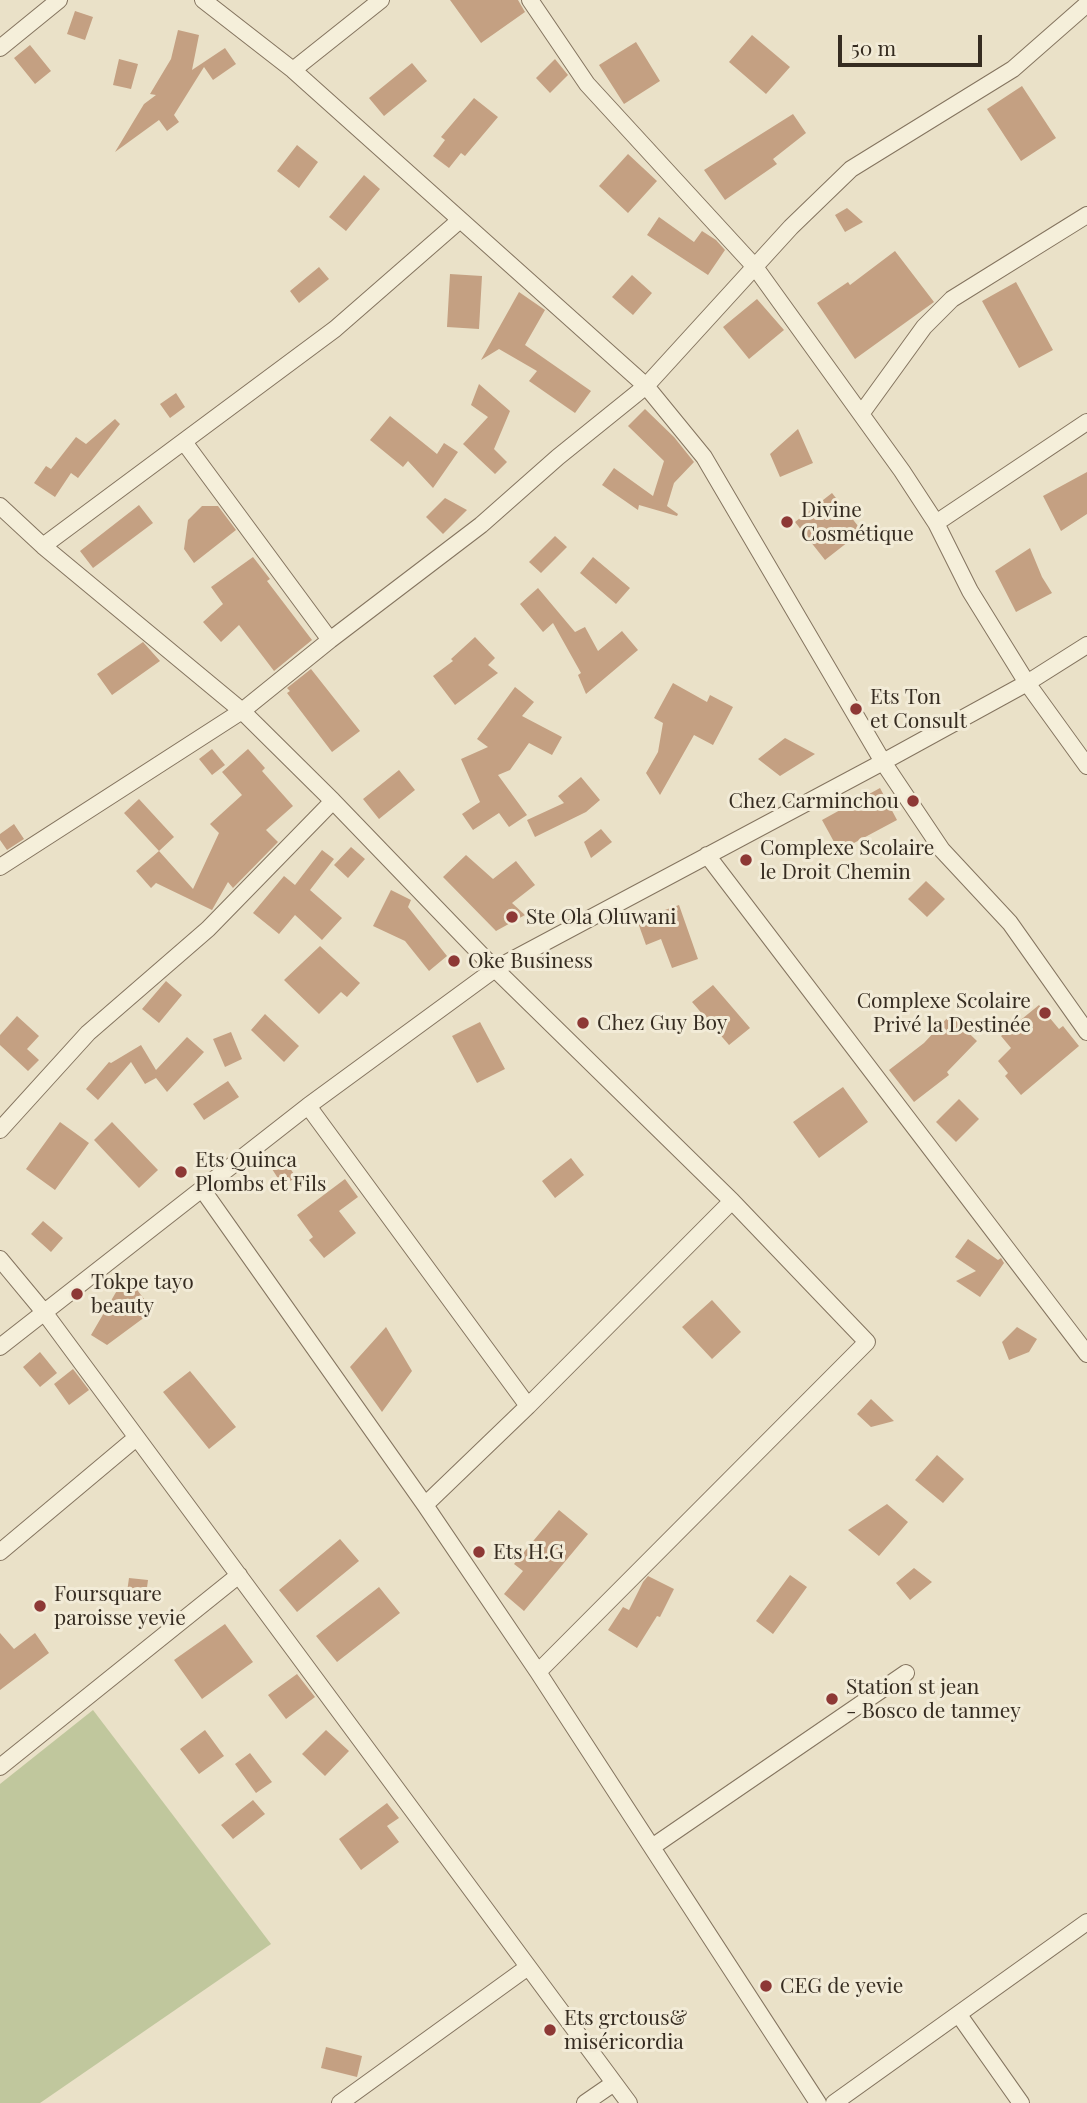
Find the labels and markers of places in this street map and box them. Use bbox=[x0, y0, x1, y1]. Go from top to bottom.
place label: Divine Cosmétique bbox=[801, 497, 914, 547]
marker: Divine Cosmétique bbox=[779, 514, 795, 530]
place label: Ets Ton et Consult bbox=[870, 684, 967, 734]
marker: Ets Ton et Consult bbox=[848, 701, 864, 717]
place label: Chez Carminchou bbox=[729, 788, 899, 814]
marker: Chez Carminchou bbox=[905, 793, 921, 809]
place label: Complexe Scolaire le Droit Chemin bbox=[760, 835, 934, 885]
marker: Complexe Scolaire le Droit Chemin bbox=[738, 852, 754, 868]
place label: Ste Ola Oluwani bbox=[526, 904, 676, 930]
marker: Ste Ola Oluwani bbox=[504, 909, 520, 925]
place label: Oke Business bbox=[468, 948, 593, 974]
marker: Oke Business bbox=[446, 953, 462, 969]
place label: Complexe Scolaire Privé la Destinée bbox=[857, 988, 1031, 1038]
marker: Complexe Scolaire Privé la Destinée bbox=[1037, 1005, 1053, 1021]
place label: Chez Guy Boy bbox=[597, 1010, 727, 1036]
marker: Chez Guy Boy bbox=[575, 1015, 591, 1031]
place label: Ets Quinca Plombs et Fils bbox=[195, 1147, 326, 1197]
marker: Ets Quinca Plombs et Fils bbox=[173, 1164, 189, 1180]
place label: Tokpe tayo beauty bbox=[91, 1269, 194, 1319]
marker: Tokpe tayo beauty bbox=[69, 1286, 85, 1302]
place label: Ets H.G bbox=[493, 1539, 564, 1565]
marker: Ets H.G bbox=[471, 1544, 487, 1560]
place label: Foursquare paroisse yevie bbox=[54, 1581, 186, 1631]
marker: Foursquare paroisse yevie bbox=[32, 1598, 48, 1614]
place label: Station st jean - Bosco de tanmey bbox=[846, 1674, 1021, 1724]
marker: Station st jean - Bosco de tanmey bbox=[824, 1691, 840, 1707]
place label: CEG de yevie bbox=[780, 1973, 903, 1999]
marker: CEG de yevie bbox=[758, 1978, 774, 1994]
place label: Ets grctous& miséricordia bbox=[564, 2005, 687, 2055]
marker: Ets grctous& miséricordia bbox=[542, 2022, 558, 2038]

